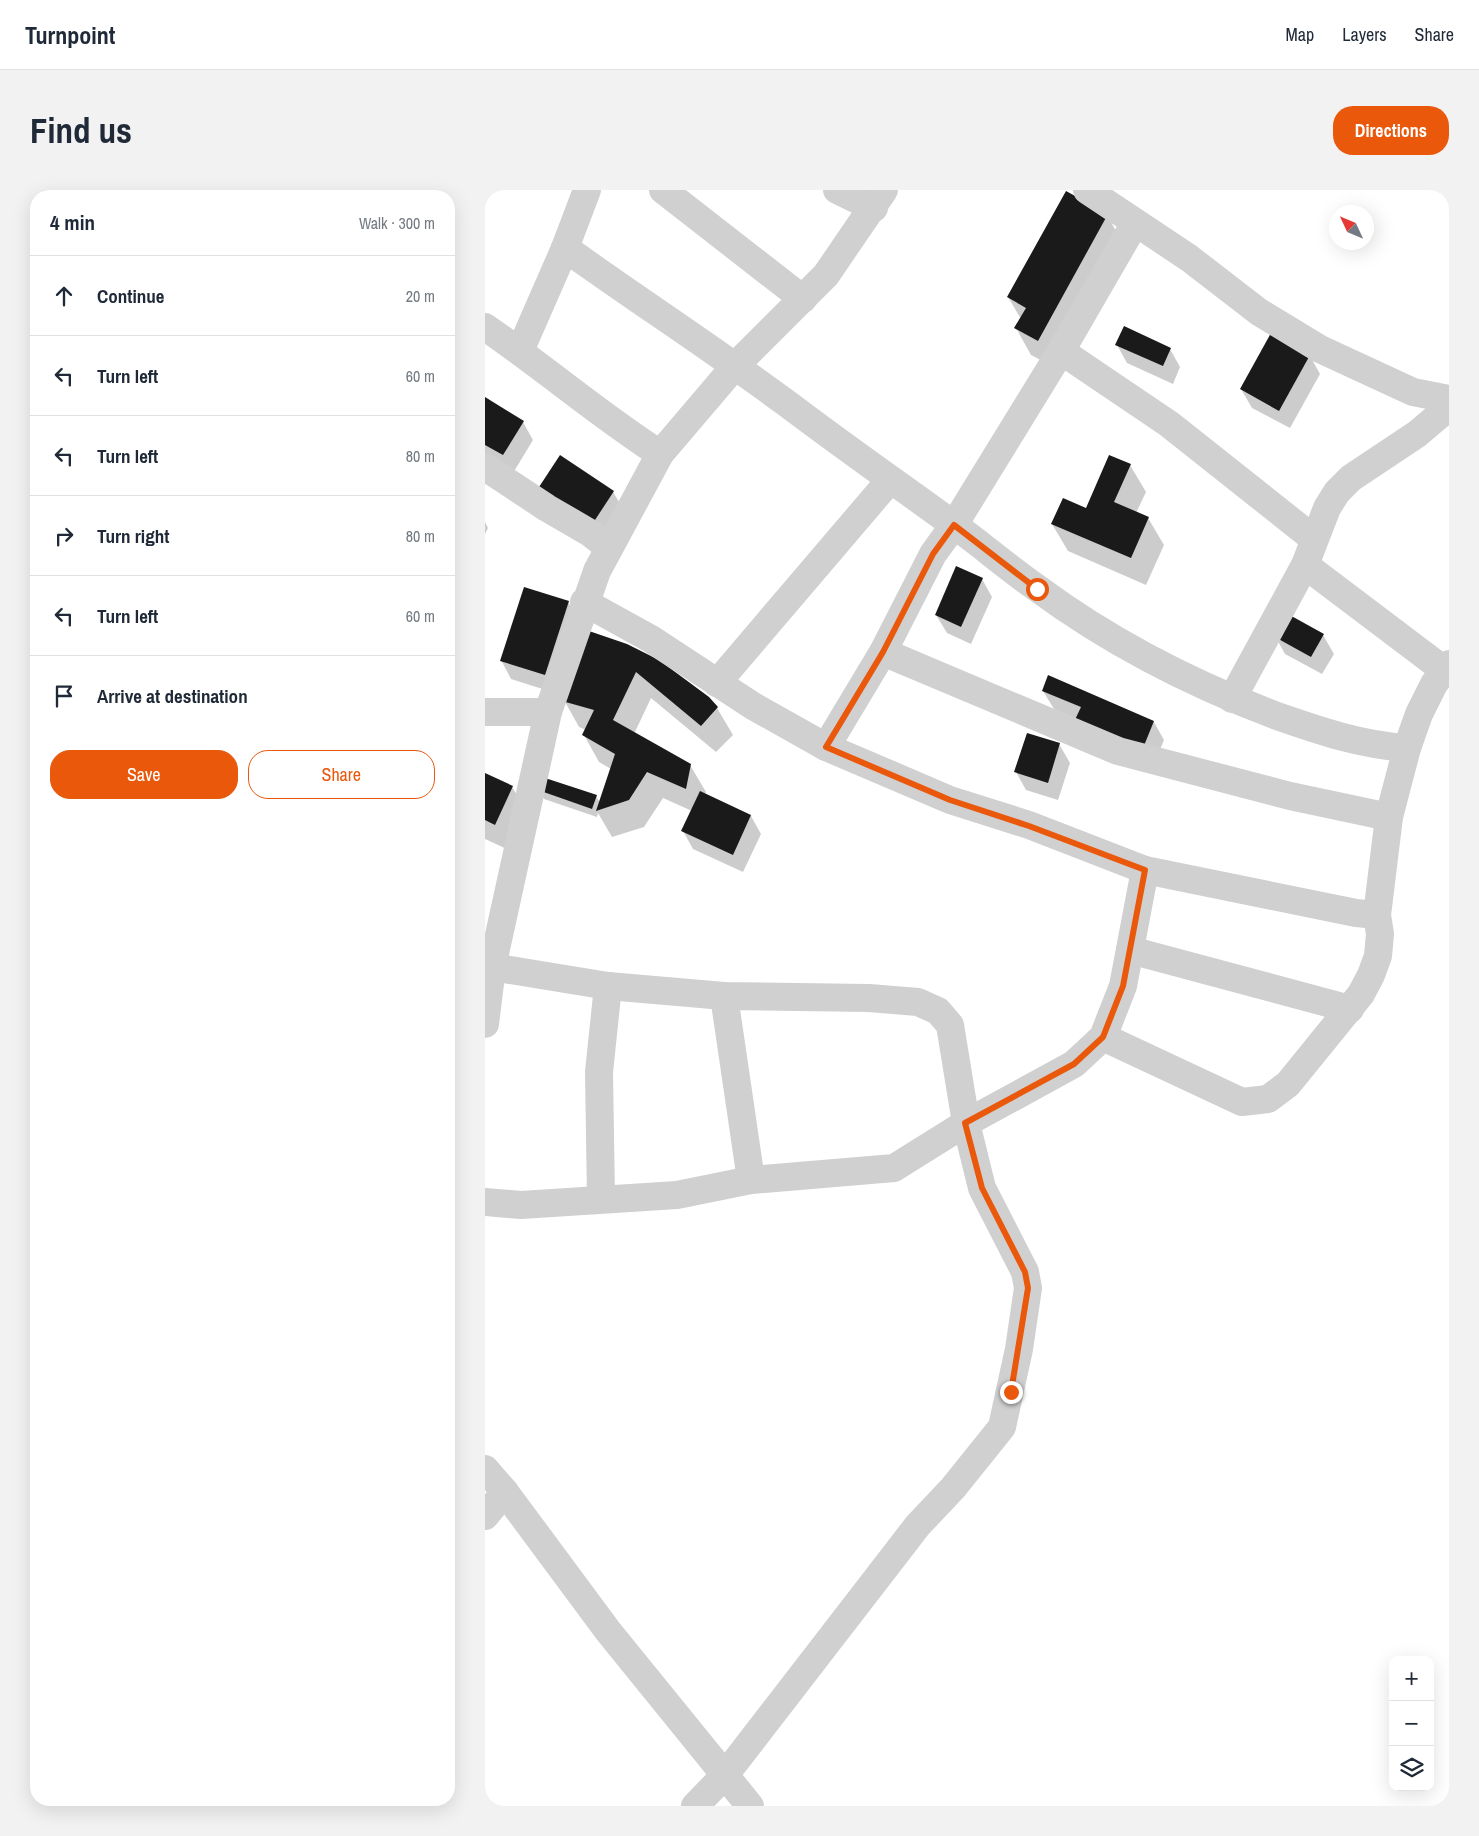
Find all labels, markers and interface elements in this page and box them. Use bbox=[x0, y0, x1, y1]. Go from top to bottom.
text: Turnpoint bbox=[25, 19, 115, 51]
text: Map bbox=[1286, 22, 1314, 47]
text: Layers bbox=[1342, 22, 1387, 47]
text: Share bbox=[1415, 22, 1454, 47]
button: Directions bbox=[1333, 106, 1449, 155]
text: Find us bbox=[30, 107, 132, 154]
north arrow bbox=[1329, 205, 1374, 250]
text: 4 min bbox=[50, 208, 95, 237]
text: Walk · 300 m bbox=[359, 212, 435, 234]
icon: ahead bbox=[50, 282, 78, 310]
text: Continue bbox=[97, 283, 165, 309]
text: 20 m bbox=[406, 285, 435, 307]
icon: left bbox=[50, 362, 78, 390]
text: Turn left bbox=[97, 363, 158, 389]
text: 60 m bbox=[406, 365, 435, 387]
icon: left bbox=[50, 442, 78, 470]
text: Turn left bbox=[97, 443, 158, 469]
text: 80 m bbox=[406, 445, 435, 467]
icon: right bbox=[50, 522, 78, 550]
text: Turn right bbox=[97, 523, 169, 549]
text: 80 m bbox=[406, 525, 435, 547]
route start bbox=[1026, 578, 1049, 601]
icon: left bbox=[50, 602, 78, 630]
text: Turn left bbox=[97, 603, 158, 629]
text: 60 m bbox=[406, 605, 435, 627]
icon: arrive bbox=[50, 682, 78, 710]
text: Arrive at destination bbox=[97, 683, 248, 709]
button: Save bbox=[50, 750, 238, 799]
button: Share bbox=[248, 750, 435, 799]
route end bbox=[1000, 1381, 1023, 1404]
map controls bbox=[1389, 1656, 1434, 1791]
button: + bbox=[1389, 1656, 1434, 1701]
button: − bbox=[1389, 1701, 1434, 1746]
button: layers bbox=[1389, 1746, 1434, 1791]

